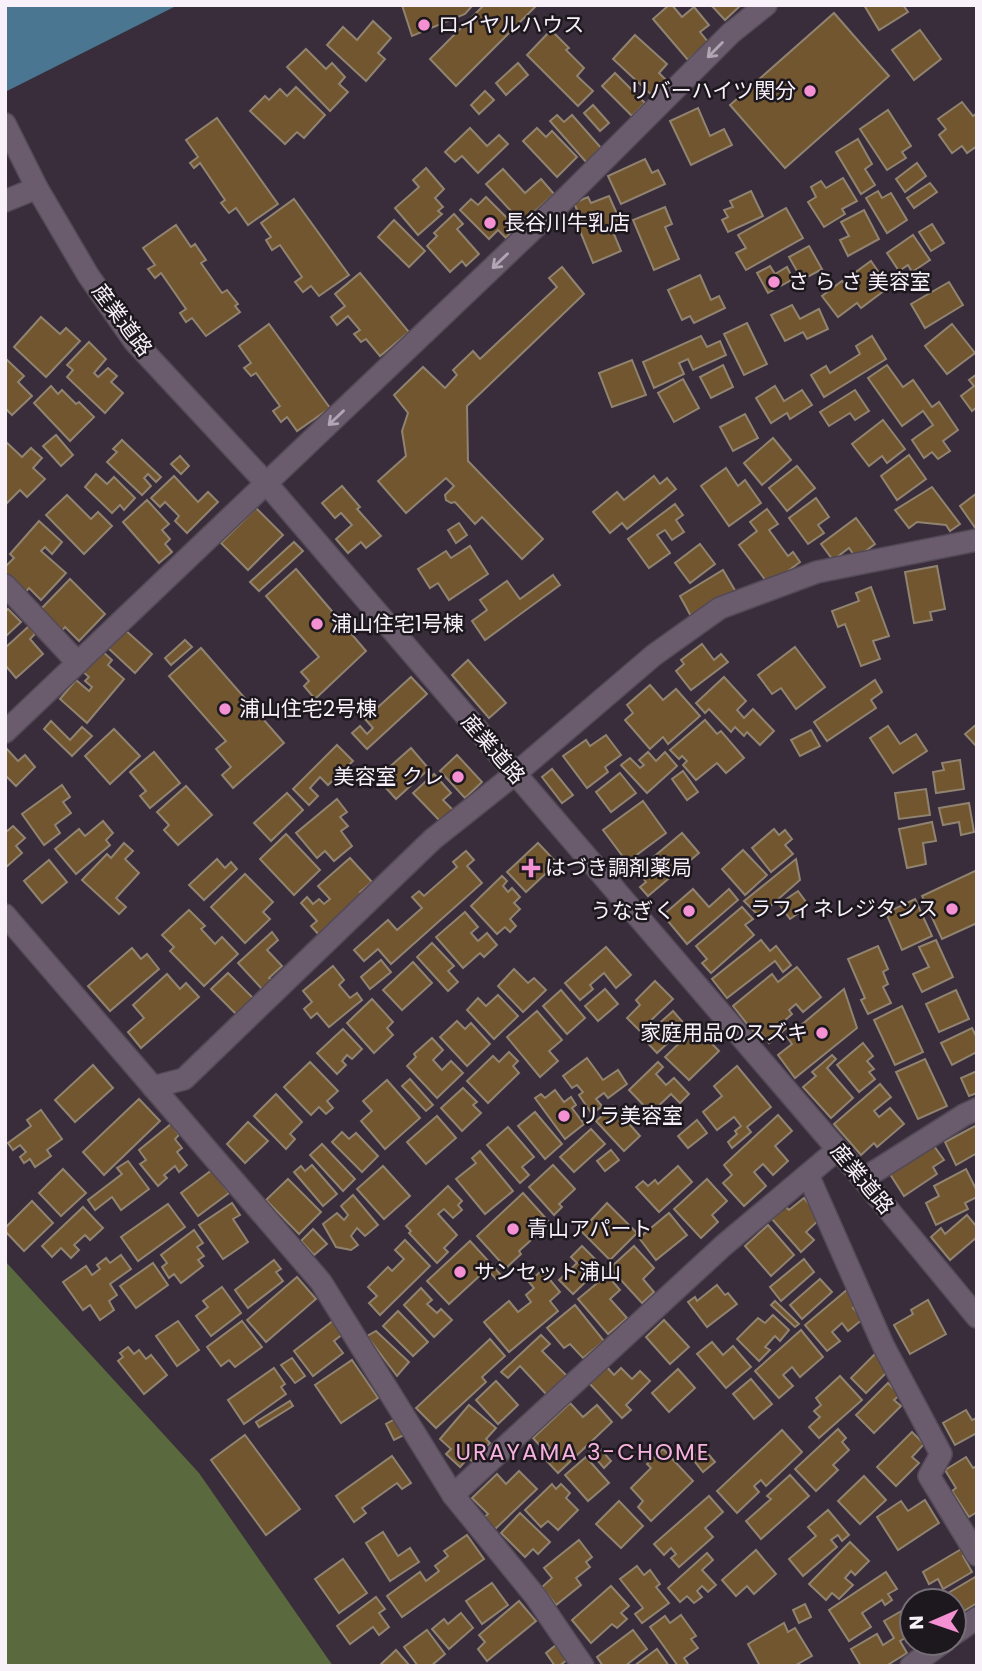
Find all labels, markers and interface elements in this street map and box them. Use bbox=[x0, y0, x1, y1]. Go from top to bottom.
place label: ロイヤルハウス bbox=[438, 10, 584, 39]
marker: ロイヤルハウス bbox=[416, 17, 432, 33]
one-way arrow bbox=[706, 41, 723, 58]
place label: リバーハイツ関分 bbox=[629, 76, 796, 105]
marker: リバーハイツ関分 bbox=[802, 83, 818, 99]
place label: 長谷川牛乳店 bbox=[504, 208, 630, 237]
marker: 長谷川牛乳店 bbox=[482, 215, 498, 231]
one-way arrow bbox=[492, 253, 509, 270]
place label: さ ら さ 美容室 bbox=[788, 267, 931, 296]
marker: さ ら さ 美容室 bbox=[766, 274, 782, 290]
street label: 産業道路 bbox=[86, 277, 159, 362]
one-way arrow bbox=[328, 410, 345, 427]
place label: 浦山住宅1号棟 bbox=[331, 609, 464, 638]
marker: 浦山住宅1号棟 bbox=[309, 616, 325, 632]
place label: 浦山住宅2号棟 bbox=[239, 694, 377, 723]
marker: 浦山住宅2号棟 bbox=[217, 701, 233, 717]
street label: 産業道路 bbox=[455, 707, 532, 790]
place label: 美容室 クレ bbox=[333, 762, 444, 791]
marker: 美容室 クレ bbox=[450, 769, 466, 785]
place label: はづき調剤薬局 bbox=[545, 853, 692, 882]
marker: はづき調剤薬局 bbox=[523, 860, 539, 876]
place label: ラフィネレジタンス bbox=[750, 894, 938, 923]
place label: うなぎく bbox=[591, 896, 675, 925]
marker: ラフィネレジタンス bbox=[944, 901, 960, 917]
marker: うなぎく bbox=[681, 903, 697, 919]
place label: 家庭用品のスズキ bbox=[640, 1018, 808, 1047]
marker: 家庭用品のスズキ bbox=[814, 1025, 830, 1041]
place label: リラ美容室 bbox=[578, 1101, 683, 1130]
marker: リラ美容室 bbox=[556, 1108, 572, 1124]
street label: 産業道路 bbox=[824, 1137, 900, 1220]
place label: 青山アパート bbox=[527, 1214, 653, 1243]
marker: 青山アパート bbox=[505, 1221, 521, 1237]
place label: サンセット浦山 bbox=[474, 1257, 621, 1286]
marker: サンセット浦山 bbox=[452, 1264, 468, 1280]
district label: URAYAMA 3-CHOME bbox=[456, 1436, 710, 1468]
north arrow bbox=[898, 1587, 968, 1657]
text: N bbox=[903, 1615, 930, 1630]

